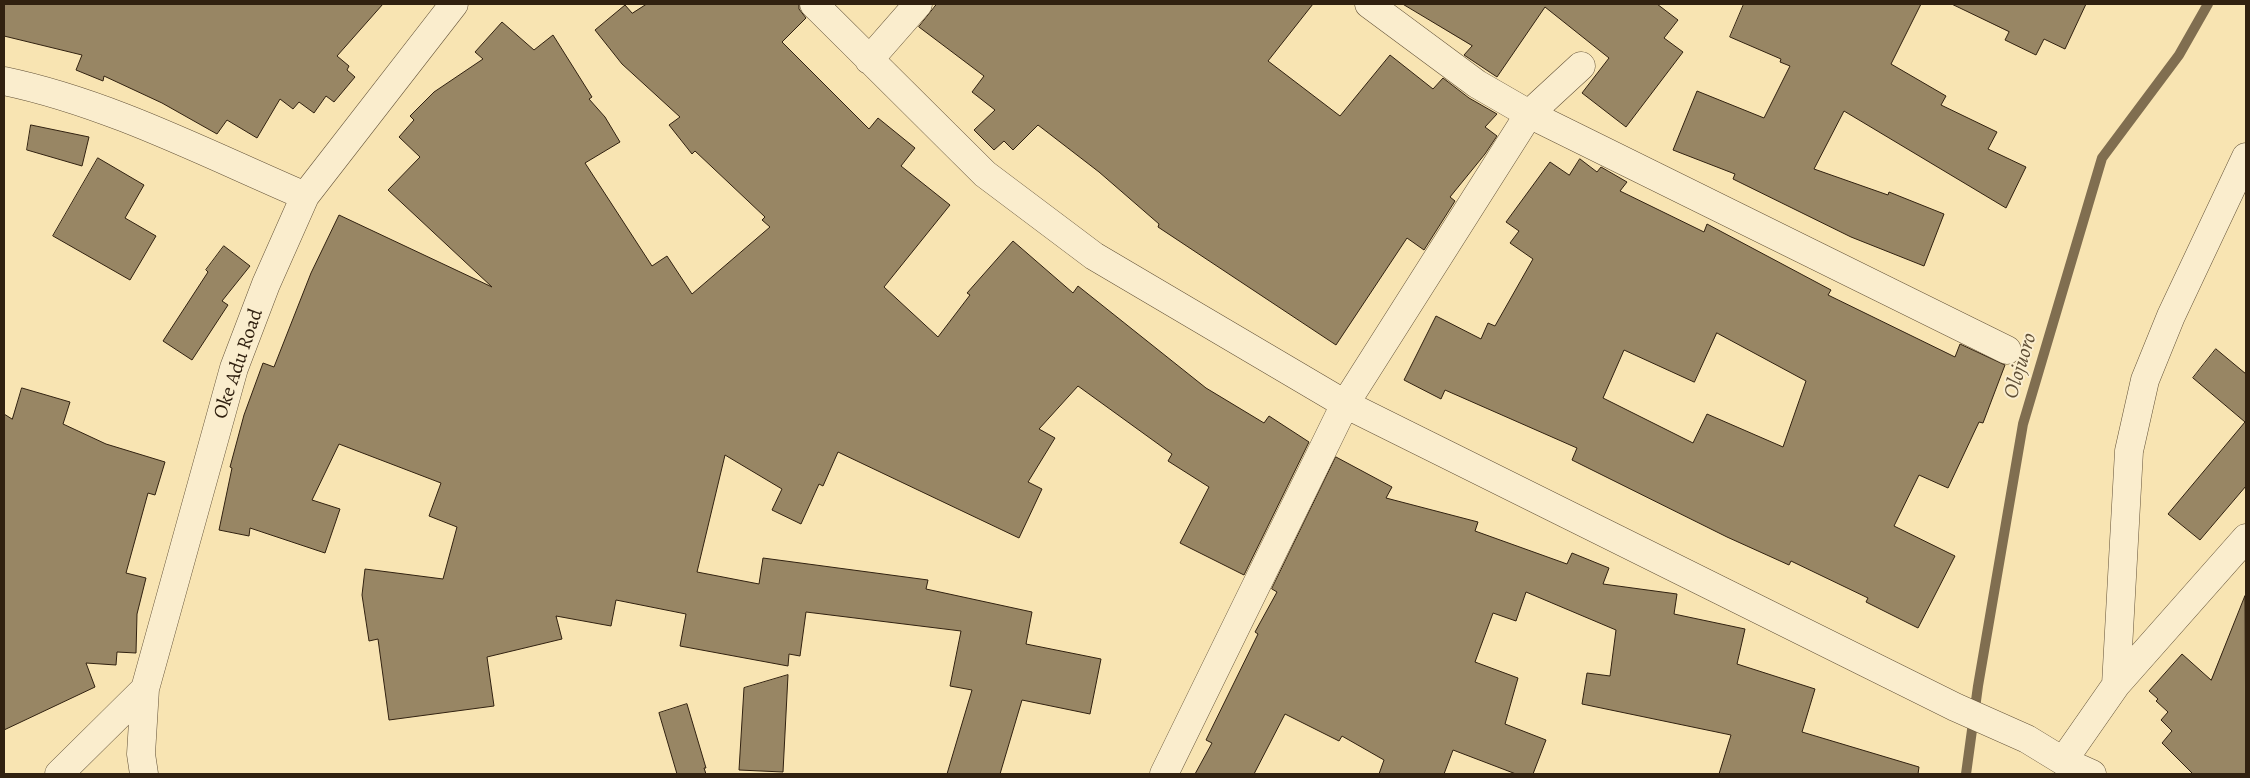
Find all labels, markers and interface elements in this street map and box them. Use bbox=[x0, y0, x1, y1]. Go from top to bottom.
street label: Oke Adu Road bbox=[209, 306, 269, 422]
water label: Olojuoro bbox=[1999, 330, 2043, 402]

